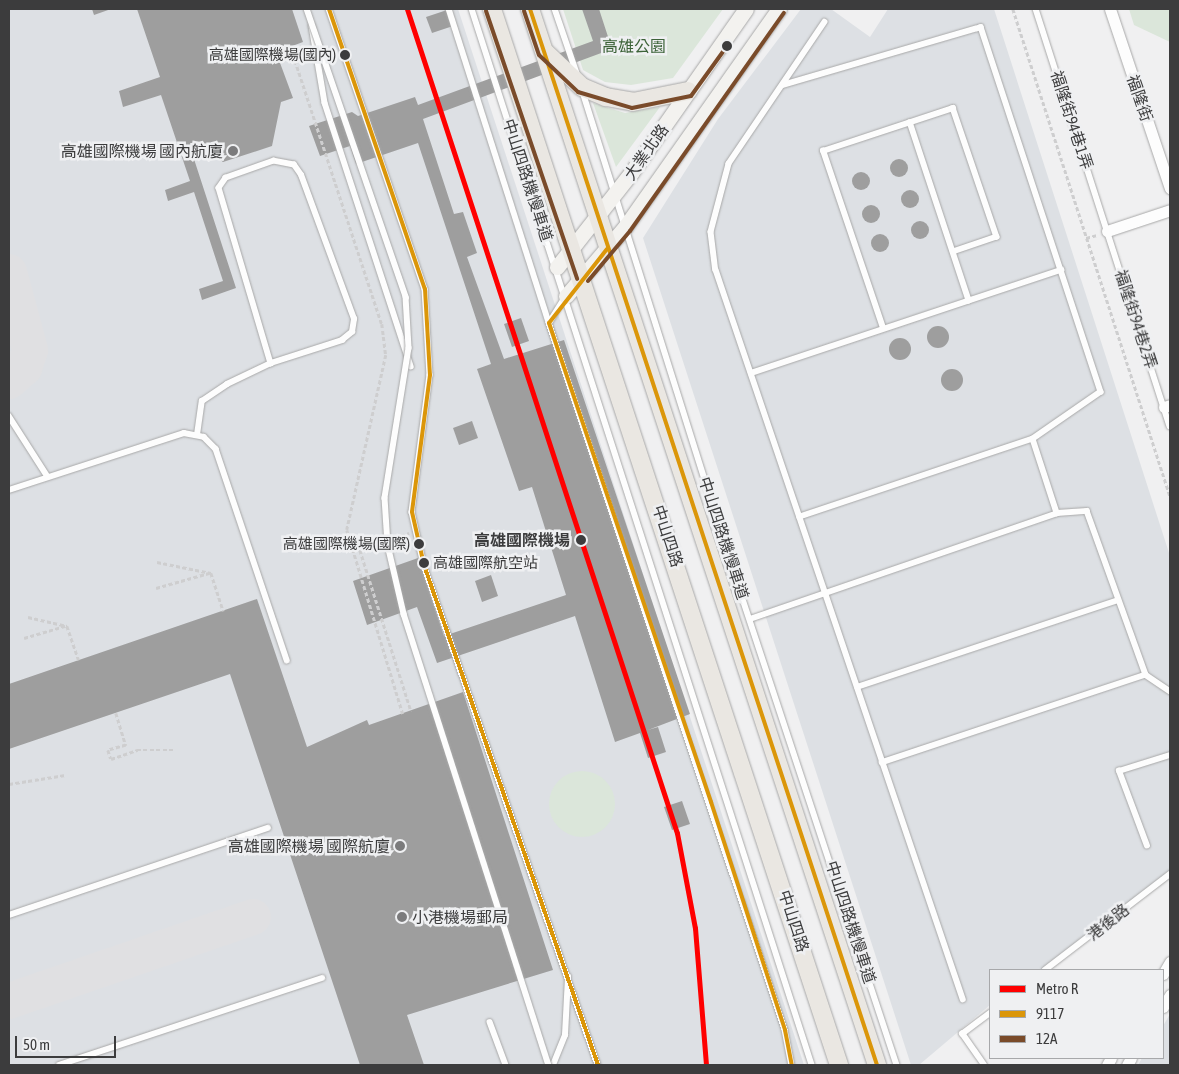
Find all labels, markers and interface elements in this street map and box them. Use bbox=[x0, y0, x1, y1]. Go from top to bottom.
park label: 高雄公園 bbox=[602, 36, 666, 56]
unlabelled marker bbox=[722, 41, 732, 51]
place label: 高雄國際機場(國內) bbox=[209, 46, 336, 64]
marker: 高雄國際機場(國內) bbox=[340, 50, 350, 60]
street label: 福隆街94巷1弄 bbox=[1047, 68, 1097, 172]
street label: 福隆街 bbox=[1123, 72, 1157, 124]
street label: 中山四路機慢車道 bbox=[499, 116, 557, 244]
street label: 大業北路 bbox=[620, 120, 672, 184]
place label: 高雄國際機場 國內航廈 bbox=[61, 141, 223, 161]
marker: 高雄國際機場 國內航廈 bbox=[227, 145, 239, 157]
street label: 福隆街94巷2弄 bbox=[1111, 267, 1161, 371]
street label: 中山四路機慢車道 bbox=[695, 474, 753, 602]
street label: 中山四路 bbox=[649, 503, 687, 569]
place label: 高雄國際機場 bbox=[474, 530, 570, 550]
marker: 高雄國際機場 bbox=[574, 533, 588, 547]
place label: 高雄國際機場(國際) bbox=[283, 535, 410, 553]
marker: 高雄國際機場(國際) bbox=[414, 539, 424, 549]
place label: 高雄國際航空站 bbox=[433, 554, 538, 572]
marker: 高雄國際航空站 bbox=[419, 558, 429, 568]
place label: 高雄國際機場 國際航廈 bbox=[228, 836, 390, 856]
marker: 高雄國際機場 國際航廈 bbox=[394, 840, 406, 852]
street label: 中山四路機慢車道 bbox=[822, 858, 880, 986]
street label: 中山四路 bbox=[775, 888, 813, 954]
street label: 港後路 bbox=[1083, 900, 1133, 944]
place label: 小港機場郵局 bbox=[412, 907, 508, 927]
marker: 小港機場郵局 bbox=[396, 911, 408, 923]
legend bbox=[989, 969, 1164, 1059]
text: Metro R bbox=[1036, 980, 1078, 997]
text: 9117 bbox=[1036, 1005, 1064, 1022]
scale bar bbox=[18, 1026, 119, 1058]
text: 12A bbox=[1036, 1030, 1057, 1047]
text: 50 m bbox=[23, 1036, 50, 1053]

